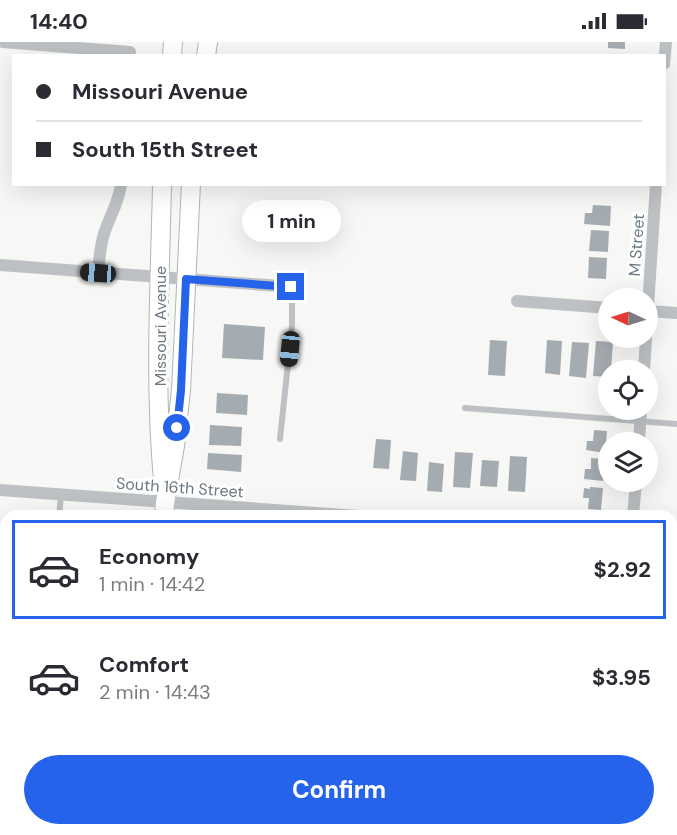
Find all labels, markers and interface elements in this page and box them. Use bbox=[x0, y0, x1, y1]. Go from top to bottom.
text: 14:40 bbox=[30, 7, 88, 36]
text: Missouri Avenue bbox=[72, 77, 248, 106]
text: South 15th Street bbox=[72, 135, 258, 164]
callout: 1 min bbox=[242, 200, 340, 242]
text: 1 min bbox=[267, 208, 316, 234]
street label: M Street bbox=[624, 213, 649, 277]
car bbox=[79, 263, 117, 283]
street label: Missouri Avenue bbox=[150, 266, 171, 386]
route end bbox=[277, 273, 304, 300]
north arrow bbox=[598, 288, 658, 348]
map controls bbox=[598, 288, 658, 492]
car bbox=[279, 330, 301, 368]
button: locate bbox=[598, 360, 658, 420]
route start bbox=[163, 414, 190, 441]
button: layers bbox=[598, 432, 658, 492]
street label: South 16th Street bbox=[115, 473, 244, 502]
text: Economy bbox=[99, 542, 199, 571]
icon: car bbox=[27, 543, 81, 597]
text: $2.92 bbox=[594, 555, 651, 584]
text: 1 min · 14:42 bbox=[99, 571, 205, 597]
text: Comfort bbox=[99, 650, 189, 679]
icon: car bbox=[27, 651, 81, 705]
text: $3.95 bbox=[592, 663, 651, 692]
text: 2 min · 14:43 bbox=[99, 679, 211, 705]
button: Confirm bbox=[24, 755, 654, 824]

